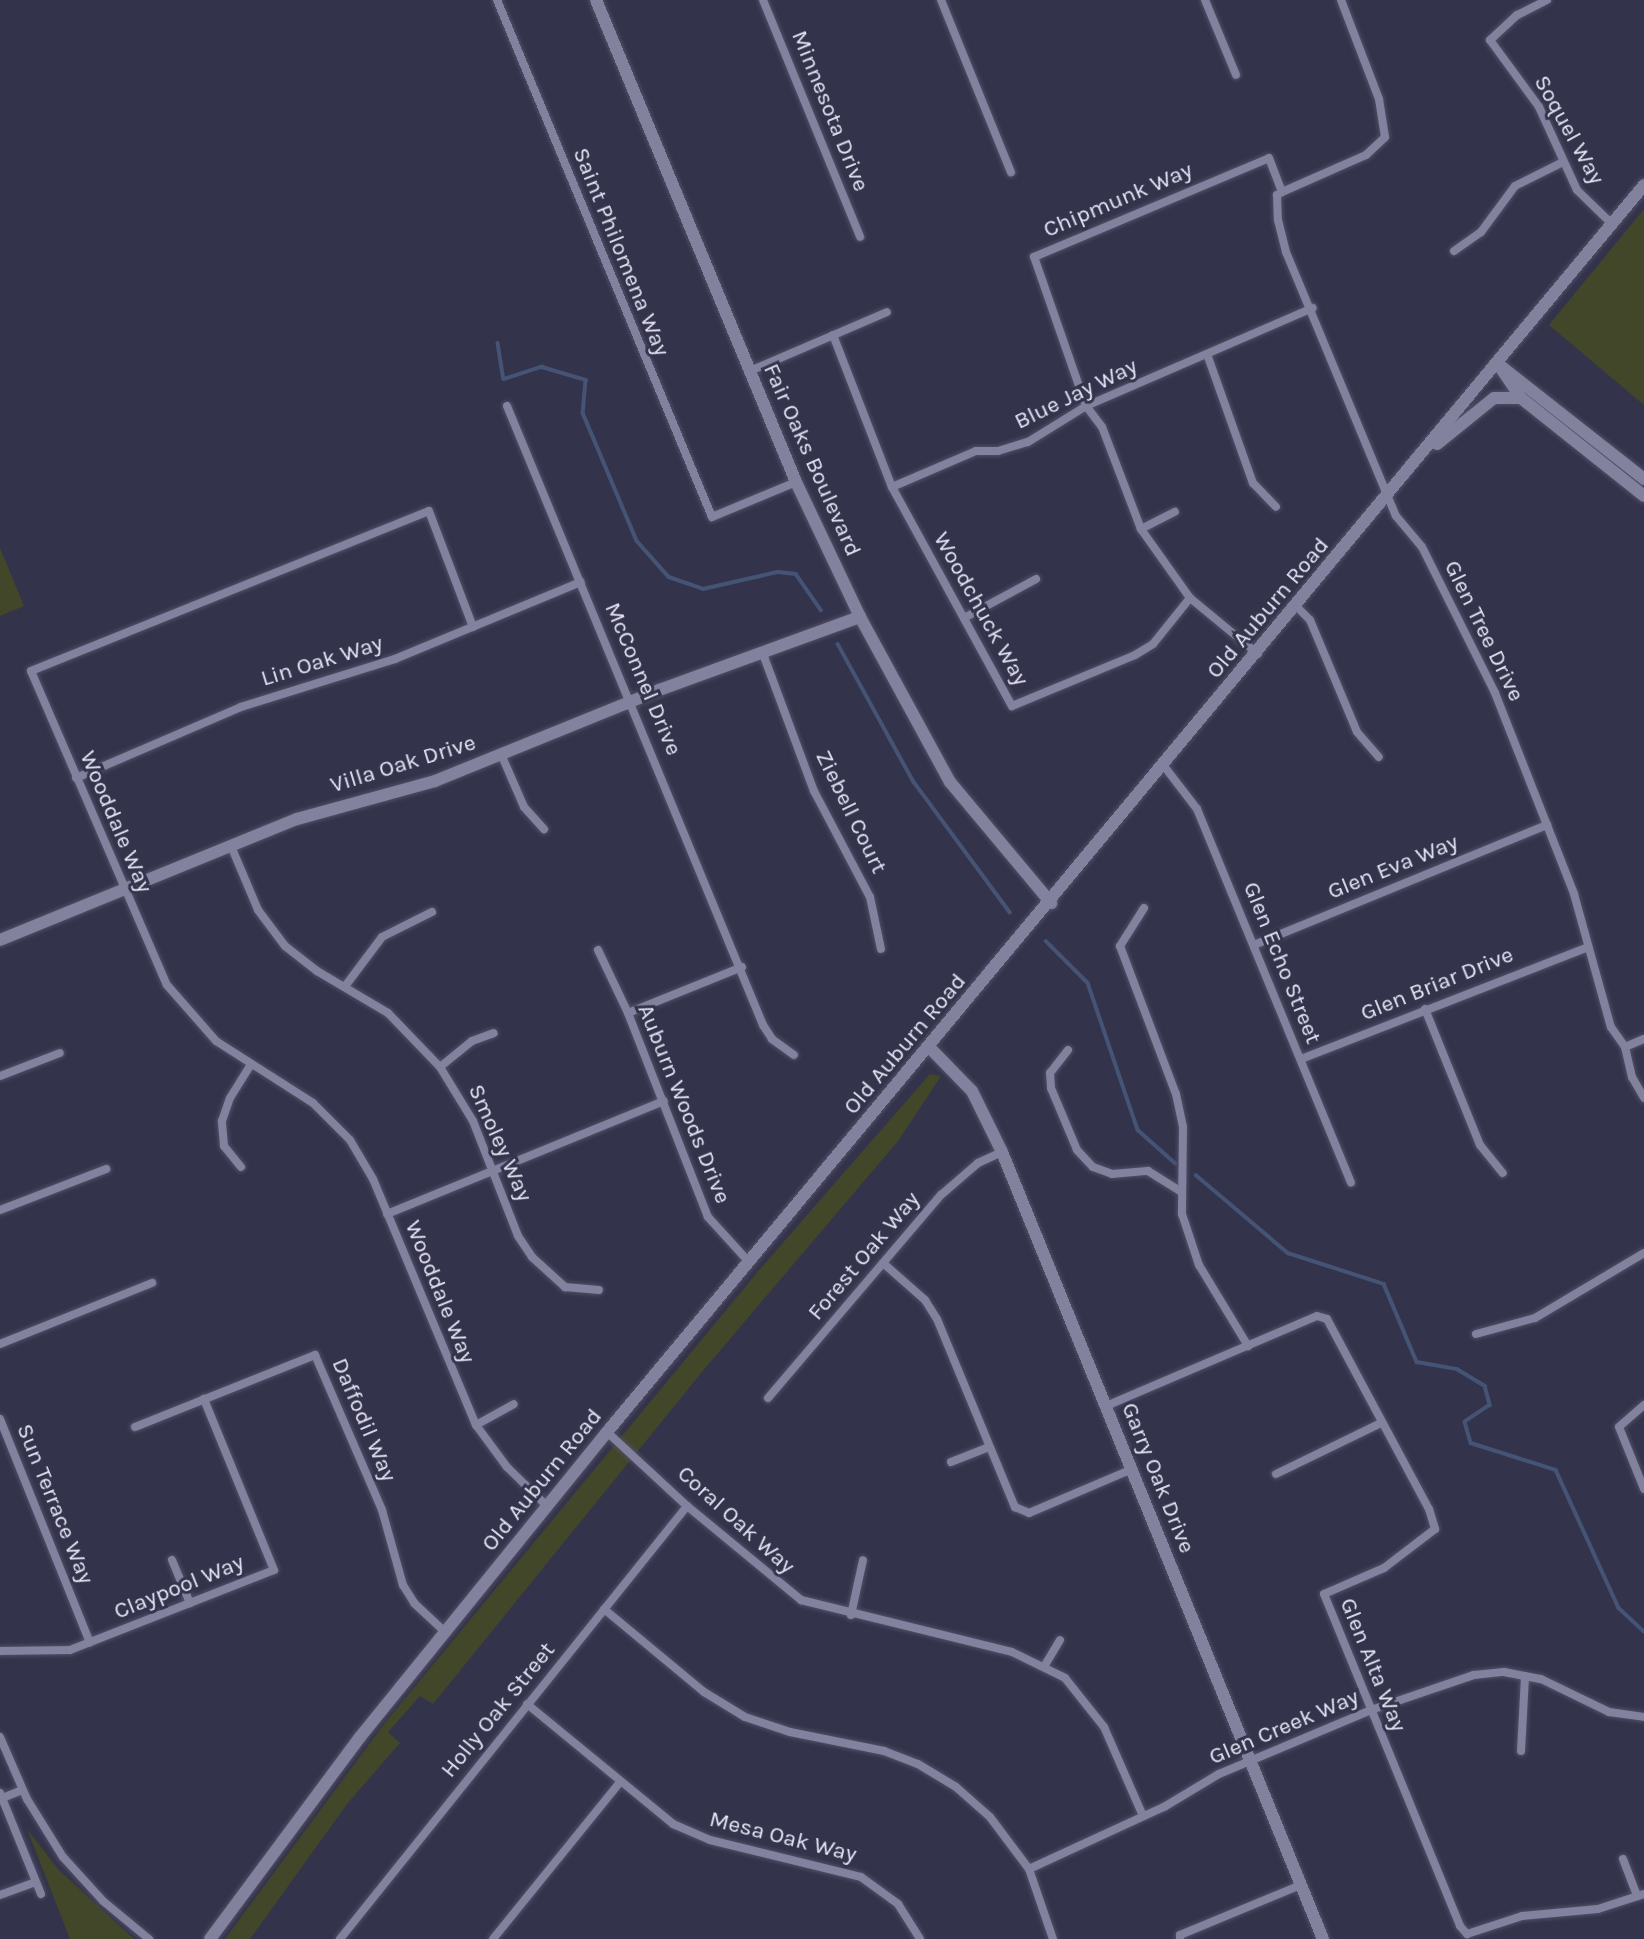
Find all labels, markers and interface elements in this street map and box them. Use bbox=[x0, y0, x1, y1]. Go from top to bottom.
street label: Minnesota Drive bbox=[785, 27, 875, 195]
street label: Soquel Way bbox=[1528, 71, 1610, 189]
street label: Saint Philomena Way bbox=[567, 144, 675, 360]
street label: Chipmunk Way bbox=[1039, 156, 1197, 244]
street label: Blue Jay Way bbox=[1010, 352, 1142, 436]
street label: Fair Oaks Boulevard bbox=[757, 359, 867, 561]
street label: Woodchuck Way bbox=[927, 527, 1035, 691]
street label: Old Auburn Road bbox=[1201, 532, 1335, 684]
street label: Glen Tree Drive bbox=[1438, 556, 1530, 706]
street label: McConnel Drive bbox=[598, 598, 688, 760]
street label: Lin Oak Way bbox=[258, 629, 386, 693]
street label: Villa Oak Drive bbox=[327, 729, 479, 799]
street label: Ziebell Court bbox=[809, 746, 893, 878]
street label: Wooddale Way bbox=[74, 747, 158, 897]
street label: Glen Eva Way bbox=[1324, 828, 1462, 906]
street label: Glen Echo Street bbox=[1237, 878, 1327, 1048]
street label: Glen Briar Drive bbox=[1357, 941, 1517, 1027]
street label: Old Auburn Road bbox=[838, 968, 972, 1120]
street label: Auburn Woods Drive bbox=[631, 1000, 737, 1208]
street label: Smoley Way bbox=[462, 1080, 538, 1206]
street label: Forest Oak Way bbox=[802, 1186, 926, 1326]
street label: Wooddale Way bbox=[399, 1216, 481, 1368]
street label: Daffodil Way bbox=[326, 1354, 402, 1486]
street label: Garry Oak Drive bbox=[1115, 1399, 1201, 1557]
street label: Old Auburn Road bbox=[476, 1403, 608, 1557]
street label: Sun Terrace Way bbox=[10, 1420, 100, 1588]
street label: Coral Oak Way bbox=[672, 1460, 800, 1580]
street label: Claypool Way bbox=[110, 1548, 248, 1626]
street label: Glen Alta Way bbox=[1334, 1594, 1412, 1736]
street label: Holly Oak Street bbox=[435, 1637, 561, 1783]
street label: Glen Creek Way bbox=[1205, 1683, 1363, 1771]
street label: Mesa Oak Way bbox=[707, 1805, 859, 1869]

